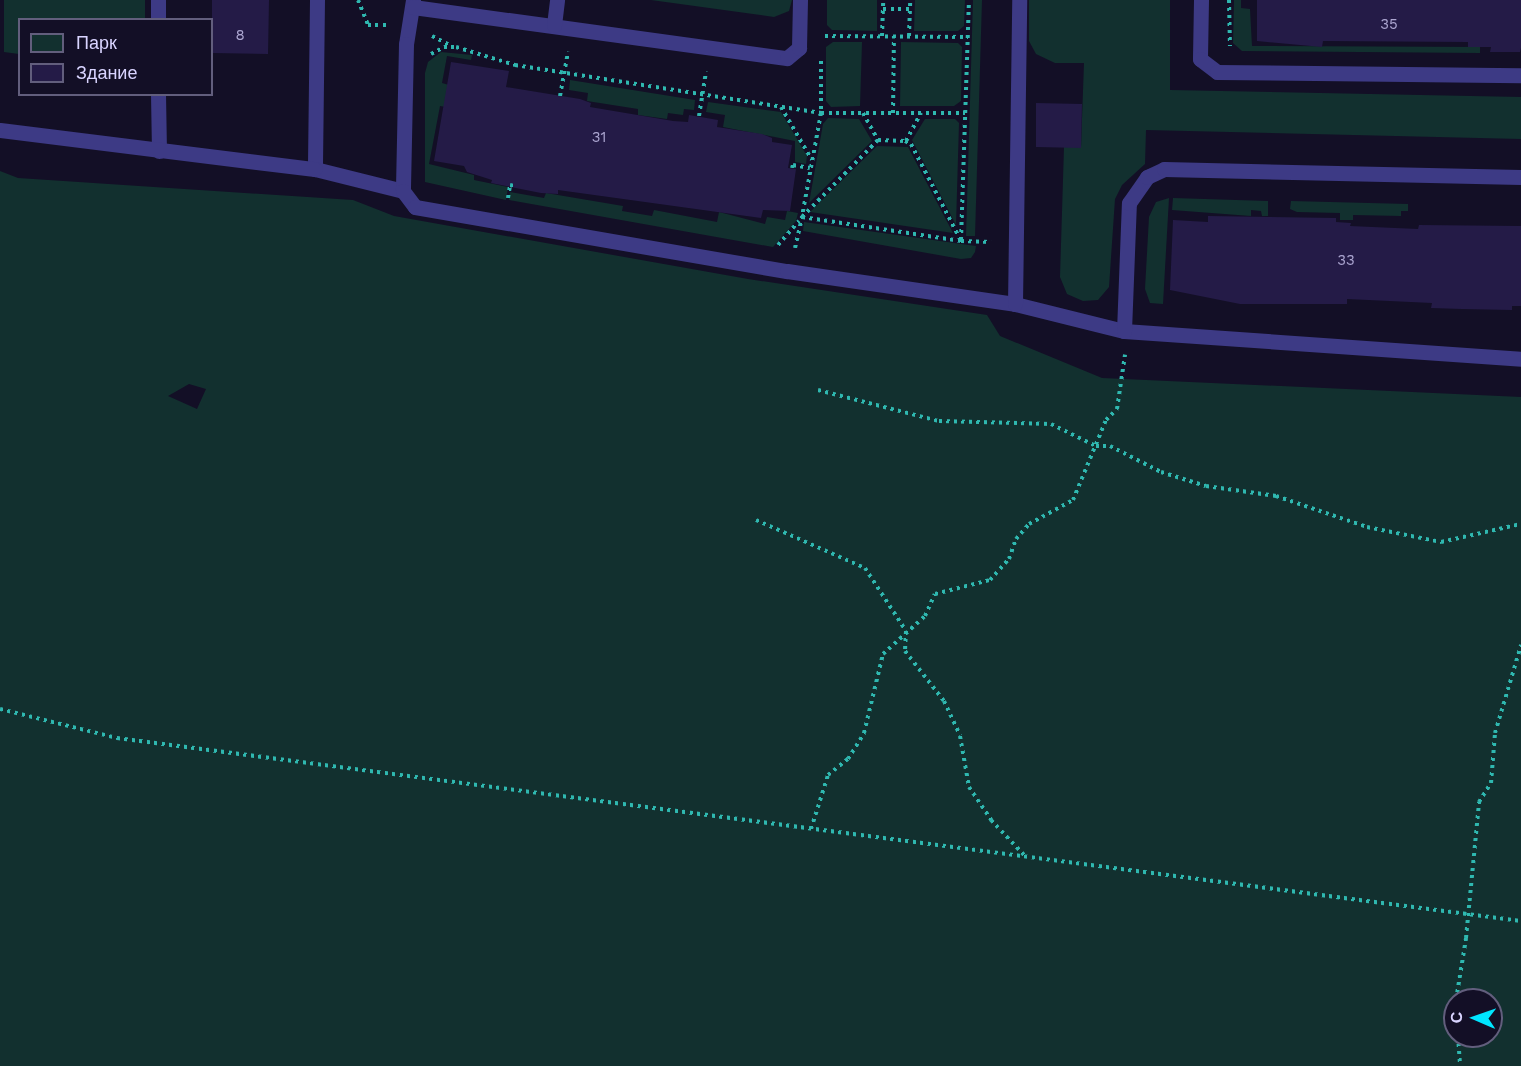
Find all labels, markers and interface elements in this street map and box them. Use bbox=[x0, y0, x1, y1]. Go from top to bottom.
house number: 35 bbox=[1380, 16, 1398, 34]
legend bbox=[18, 18, 213, 96]
house number: 8 bbox=[235, 27, 245, 45]
text: Парк bbox=[76, 32, 117, 53]
text: Здание bbox=[76, 62, 137, 83]
house number: 31 bbox=[592, 129, 606, 147]
house number: 33 bbox=[1337, 252, 1355, 270]
north arrow bbox=[1443, 988, 1503, 1048]
text: С bbox=[1447, 1011, 1466, 1024]

